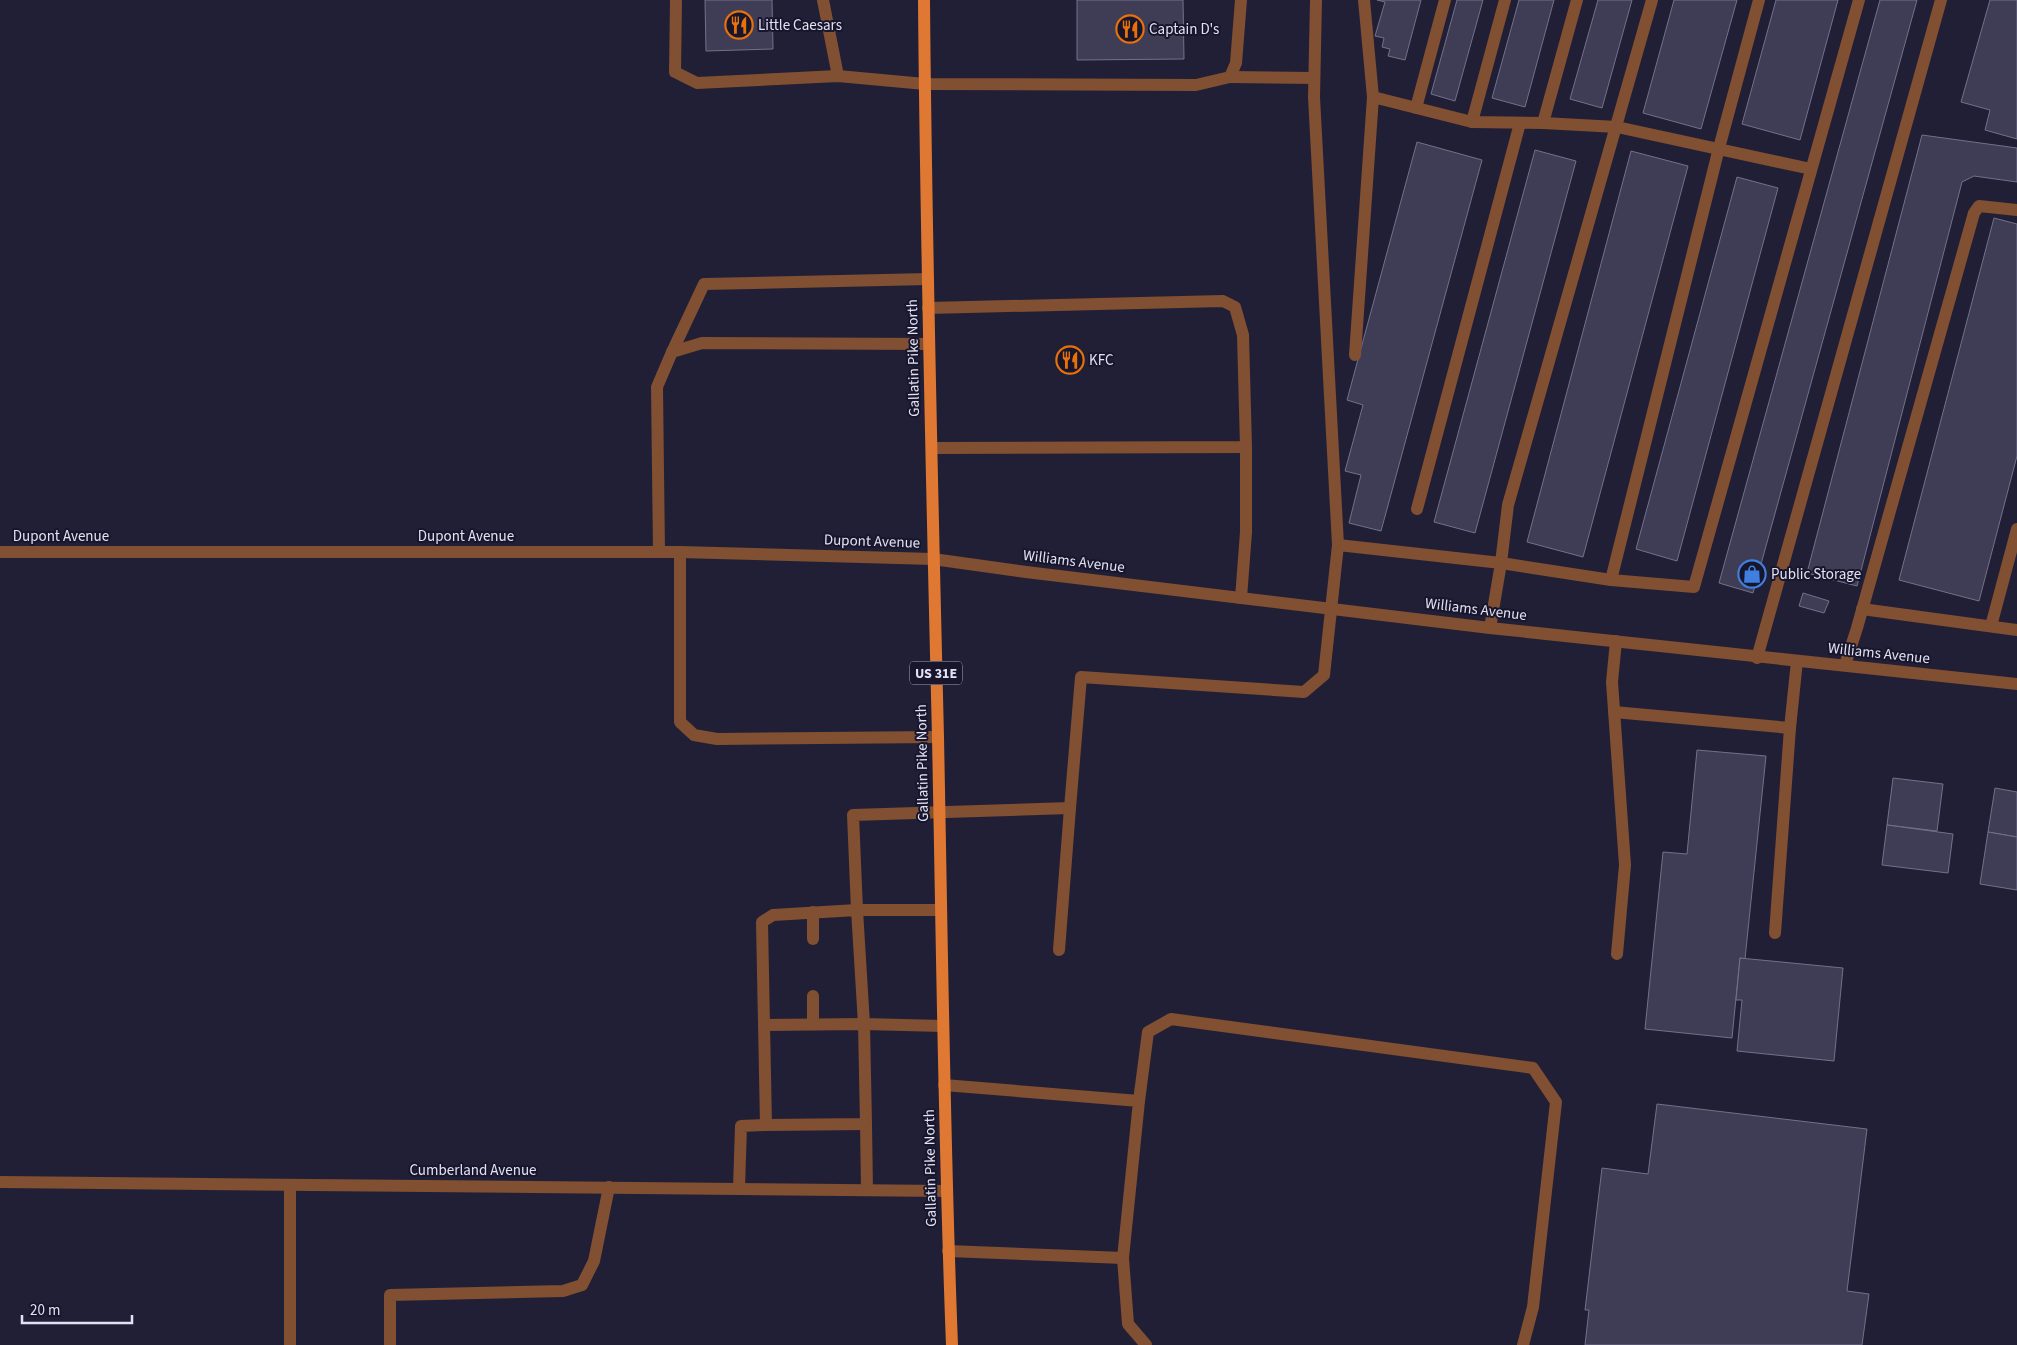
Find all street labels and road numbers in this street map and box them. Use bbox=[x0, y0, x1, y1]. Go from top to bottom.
street label: Gallatin Pike North bbox=[902, 299, 925, 417]
street label: Dupont Avenue bbox=[13, 526, 109, 547]
street label: Dupont Avenue bbox=[418, 526, 514, 547]
street label: Dupont Avenue bbox=[823, 529, 920, 554]
street label: Williams Avenue bbox=[1022, 545, 1126, 578]
street label: Williams Avenue bbox=[1424, 593, 1528, 626]
street label: Williams Avenue bbox=[1827, 638, 1931, 669]
road number: US 31E bbox=[910, 661, 962, 684]
street label: Gallatin Pike North bbox=[911, 704, 934, 822]
street label: Gallatin Pike North bbox=[919, 1109, 942, 1227]
street label: Cumberland Avenue bbox=[409, 1160, 537, 1181]

